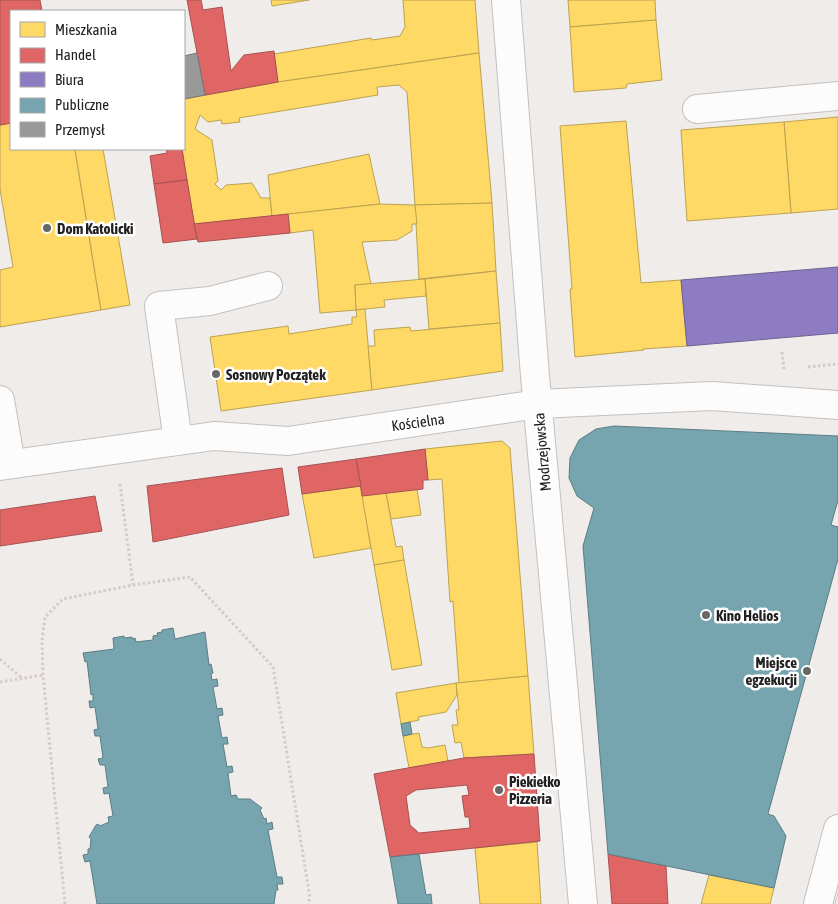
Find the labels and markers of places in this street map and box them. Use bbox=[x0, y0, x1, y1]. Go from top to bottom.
place label: Dom Katolicki bbox=[57, 220, 134, 237]
marker: Dom Katolicki bbox=[41, 222, 53, 234]
place label: Sosnowy Początek bbox=[226, 366, 326, 383]
marker: Sosnowy Początek bbox=[210, 368, 222, 380]
place label: Kino Helios bbox=[716, 607, 779, 624]
marker: Kino Helios bbox=[700, 609, 712, 621]
place label: Miejsce egzekucji bbox=[745, 654, 797, 688]
marker: Miejsce egzekucji bbox=[801, 665, 813, 677]
place label: Piekiełko Pizzeria bbox=[509, 773, 561, 807]
marker: Piekiełko Pizzeria bbox=[493, 784, 505, 796]

